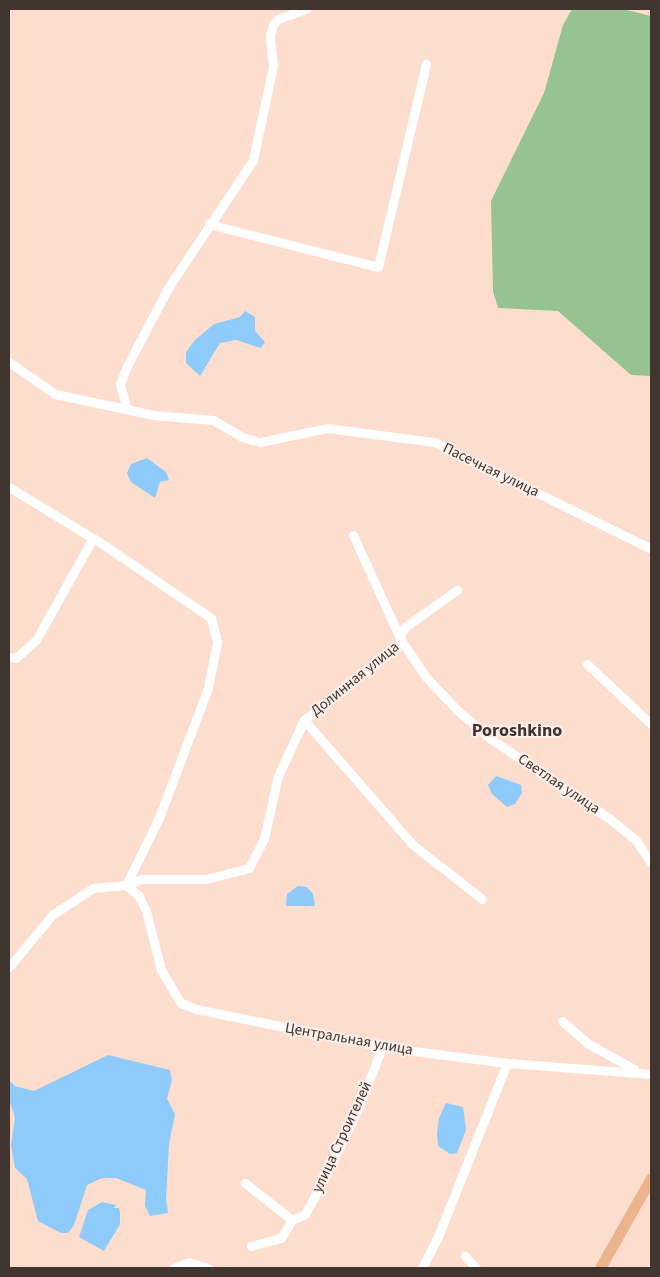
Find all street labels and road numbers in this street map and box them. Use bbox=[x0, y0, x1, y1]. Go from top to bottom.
street label: Пасечная улица bbox=[440, 439, 542, 501]
street label: Долинная улица bbox=[307, 638, 403, 720]
street label: Светлая улица bbox=[514, 750, 604, 818]
street label: Центральная улица bbox=[284, 1019, 414, 1059]
street label: улица Строителей bbox=[308, 1079, 376, 1195]

